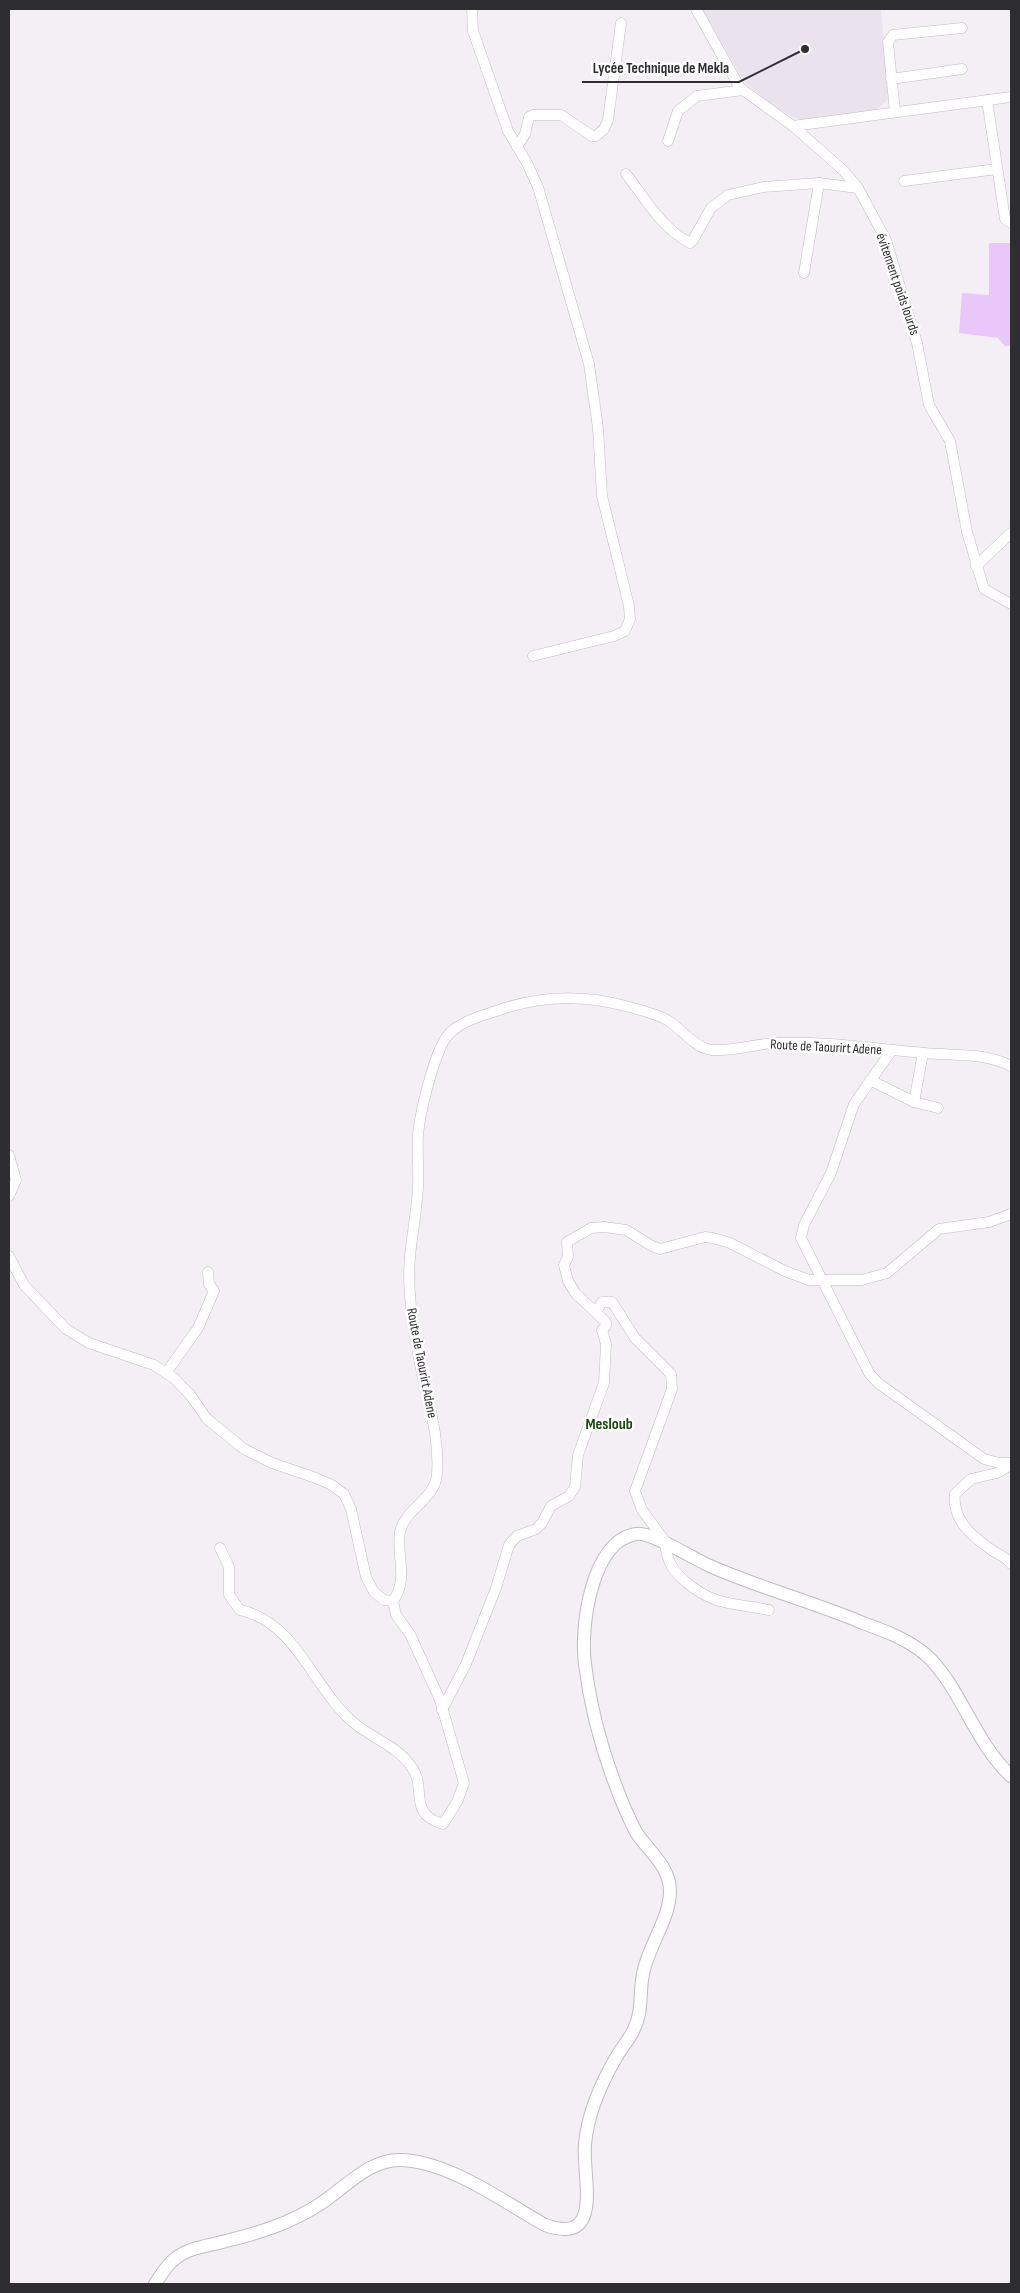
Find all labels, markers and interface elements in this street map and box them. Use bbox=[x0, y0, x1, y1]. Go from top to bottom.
callout: Lycée Technique de Mekla bbox=[582, 52, 739, 82]
text: Lycée Technique de Mekla bbox=[593, 59, 729, 78]
street label: évitement poids lourds bbox=[873, 231, 923, 337]
street label: Route de Taourirt Adene bbox=[770, 1036, 882, 1058]
street label: Route de Taourirt Adene bbox=[403, 1307, 441, 1419]
district label: Mesloub bbox=[585, 1415, 633, 1434]

